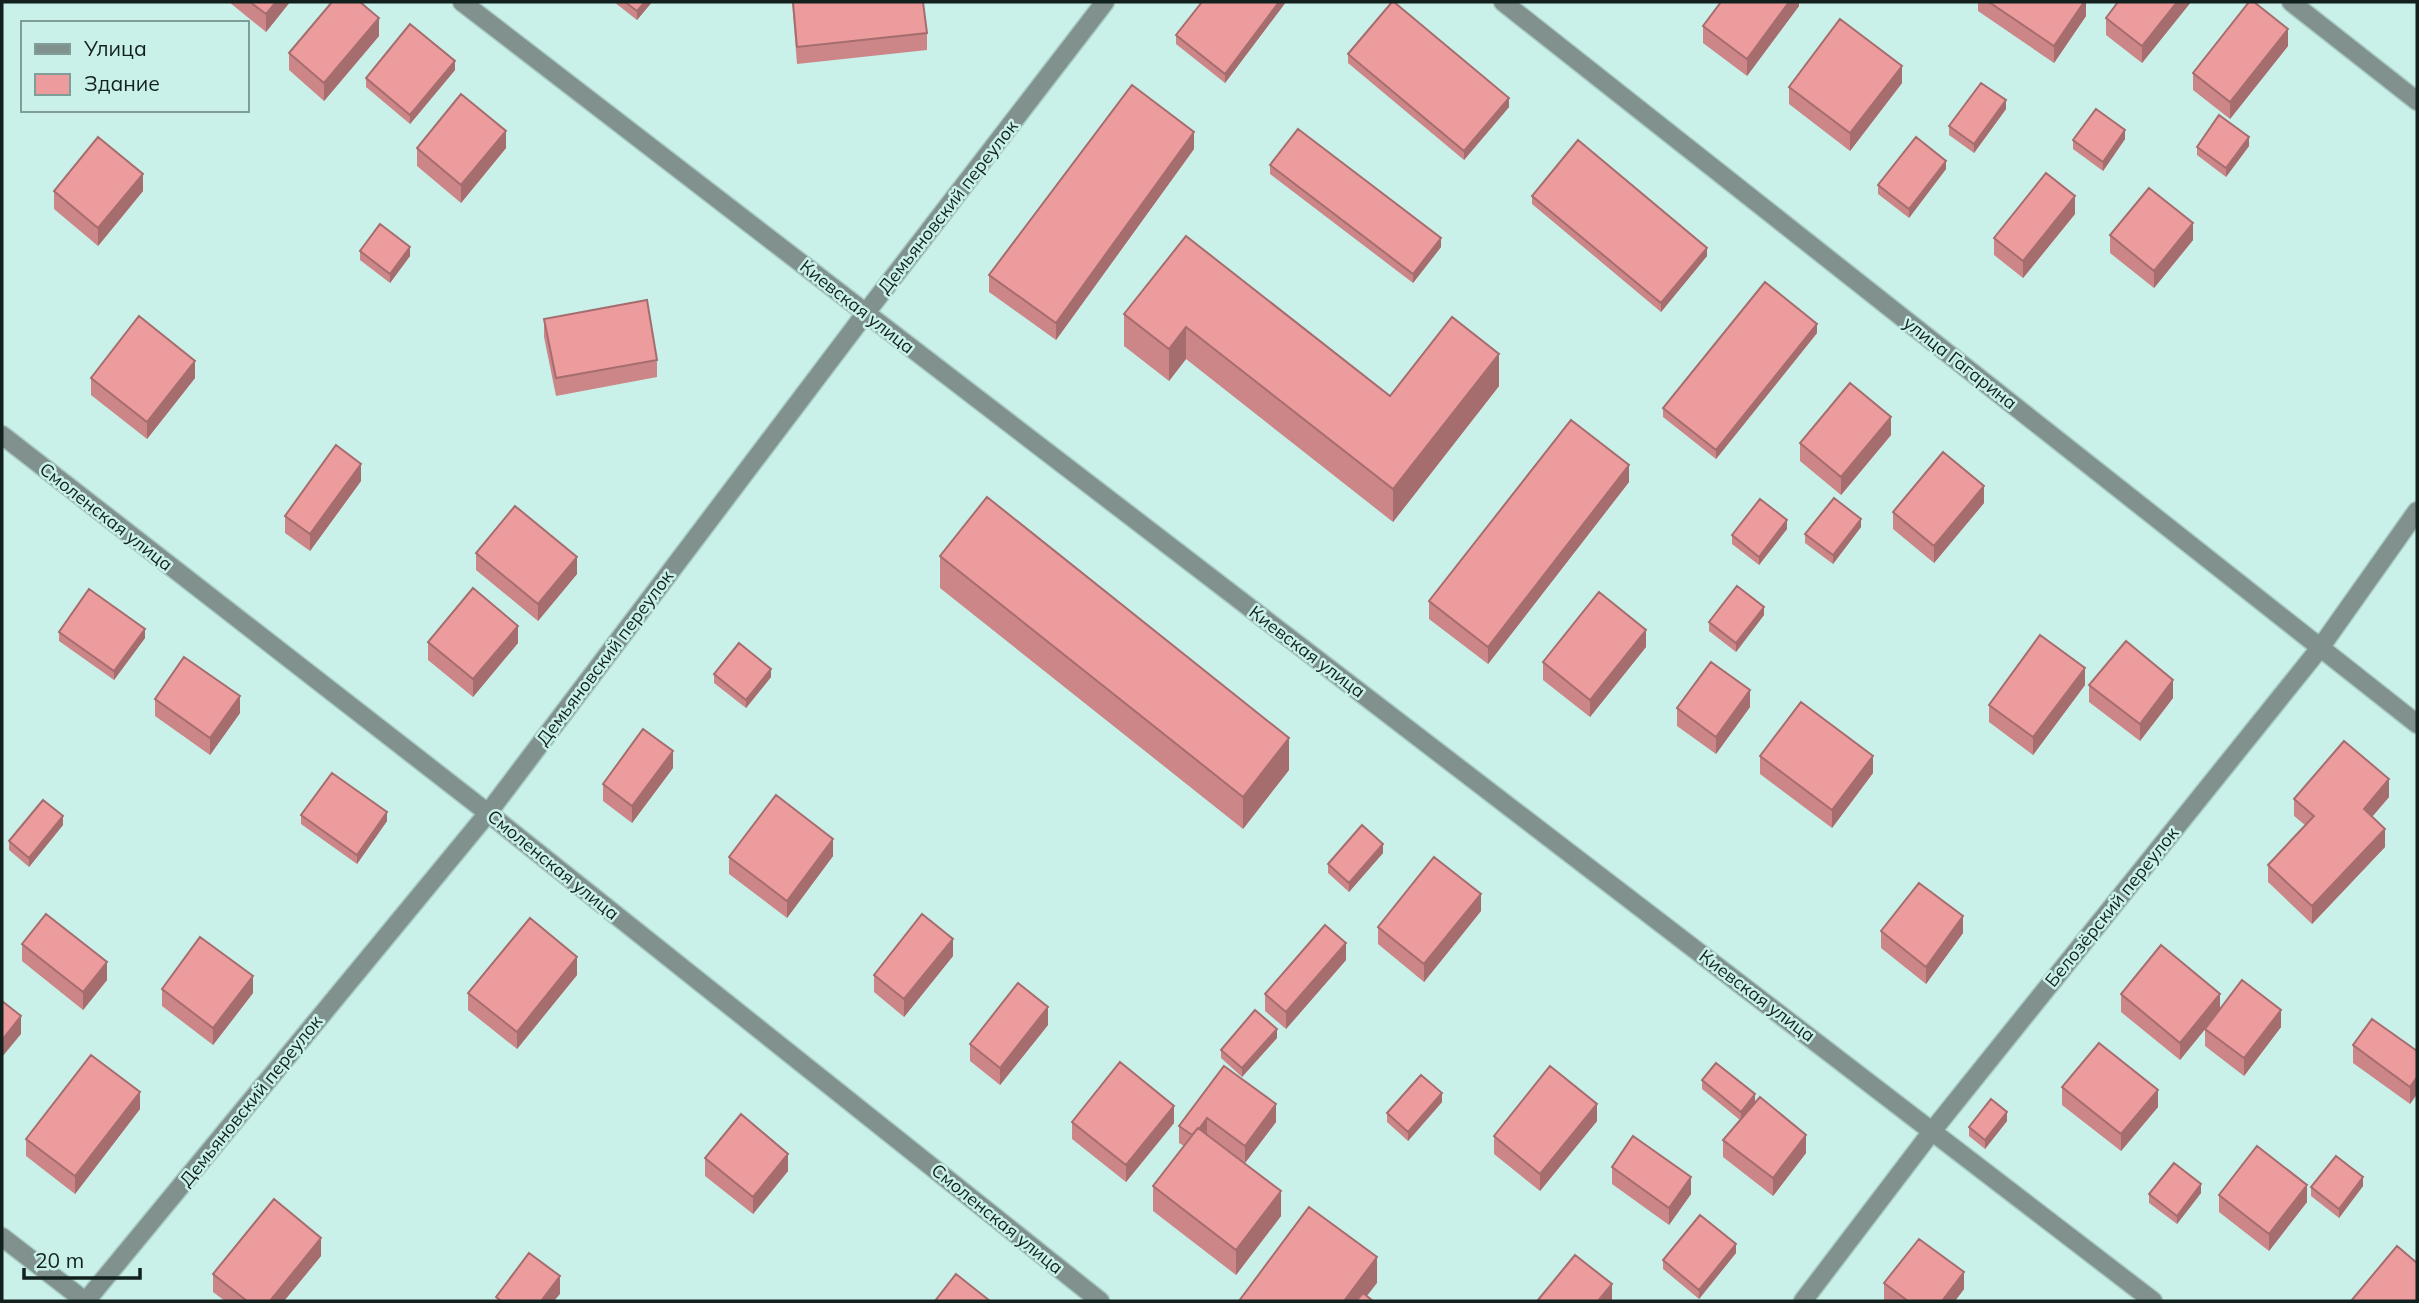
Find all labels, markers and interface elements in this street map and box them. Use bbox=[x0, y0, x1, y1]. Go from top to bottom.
legend bbox=[21, 21, 248, 112]
text: Улица bbox=[83, 35, 147, 61]
text: Здание bbox=[84, 70, 160, 96]
street label: Демьяновский переулок bbox=[873, 115, 1023, 298]
street label: Киевская улица bbox=[795, 255, 919, 359]
street label: улица Гагарина bbox=[1899, 311, 2022, 414]
street label: Смоленская улица bbox=[35, 457, 178, 576]
street label: Демьяновский переулок bbox=[531, 565, 678, 750]
street label: Киевская улица bbox=[1245, 600, 1370, 703]
street label: Смоленская улица bbox=[483, 804, 624, 925]
street label: Белозёрский переулок bbox=[2040, 822, 2184, 991]
street label: Киевская улица bbox=[1695, 944, 1820, 1047]
street label: Демьяновский переулок bbox=[174, 1010, 327, 1191]
street label: Смоленская улица bbox=[927, 1158, 1068, 1279]
scale bar bbox=[24, 1236, 140, 1280]
text: 20 m bbox=[35, 1247, 84, 1273]

